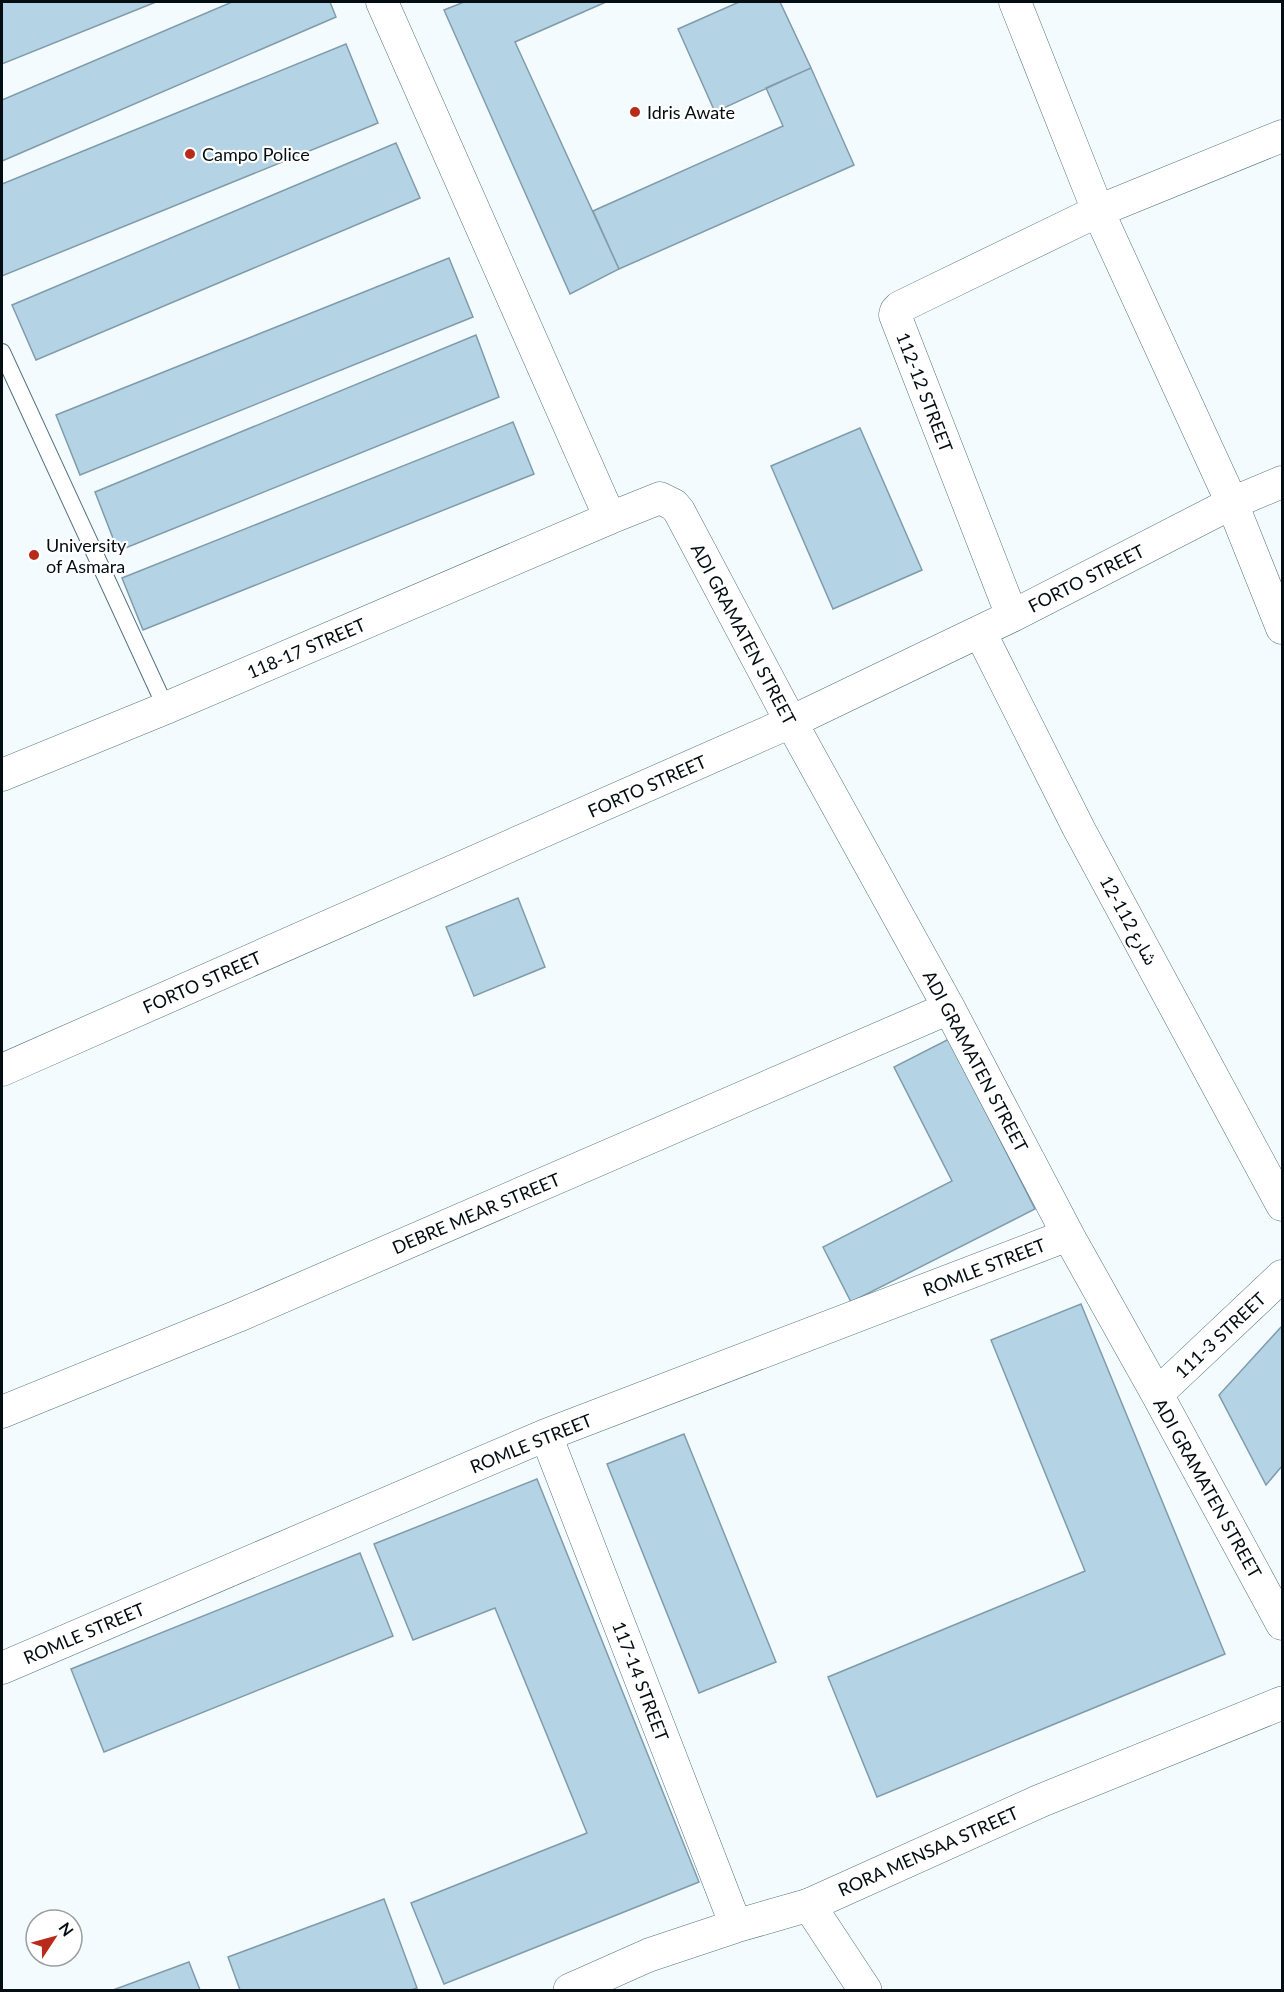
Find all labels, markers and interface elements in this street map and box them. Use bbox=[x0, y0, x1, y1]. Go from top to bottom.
place label: Idris Awate bbox=[647, 101, 735, 123]
marker: Idris Awate bbox=[628, 105, 642, 119]
place label: Campo Police bbox=[202, 143, 310, 165]
marker: Campo Police bbox=[183, 147, 197, 161]
street label: 112-12 STREET bbox=[892, 329, 958, 455]
place label: University of Asmara bbox=[46, 534, 127, 577]
street label: FORTO STREET bbox=[1024, 539, 1148, 617]
street label: ADI GRAMATEN STREET bbox=[687, 540, 801, 729]
marker: University of Asmara bbox=[27, 548, 41, 562]
street label: 118-17 STREET bbox=[243, 613, 369, 683]
street label: FORTO STREET bbox=[584, 750, 710, 822]
street label: شارع 112-12 bbox=[1092, 872, 1163, 970]
street label: FORTO STREET bbox=[139, 946, 265, 1018]
street label: ADI GRAMATEN STREET bbox=[919, 967, 1033, 1156]
street label: DEBRE MEAR STREET bbox=[389, 1168, 564, 1258]
street label: ROMLE STREET bbox=[920, 1233, 1049, 1300]
street label: 111-3 STREET bbox=[1170, 1287, 1270, 1383]
street label: ADI GRAMATEN STREET bbox=[1149, 1394, 1267, 1582]
street label: ROMLE STREET bbox=[467, 1408, 596, 1477]
street label: ROMLE STREET bbox=[20, 1597, 148, 1668]
street label: 117-14 STREET bbox=[608, 1618, 674, 1744]
street label: RORA MENSAA STREET bbox=[835, 1801, 1022, 1901]
north arrow bbox=[24, 1908, 84, 1968]
text: N bbox=[55, 1918, 78, 1939]

